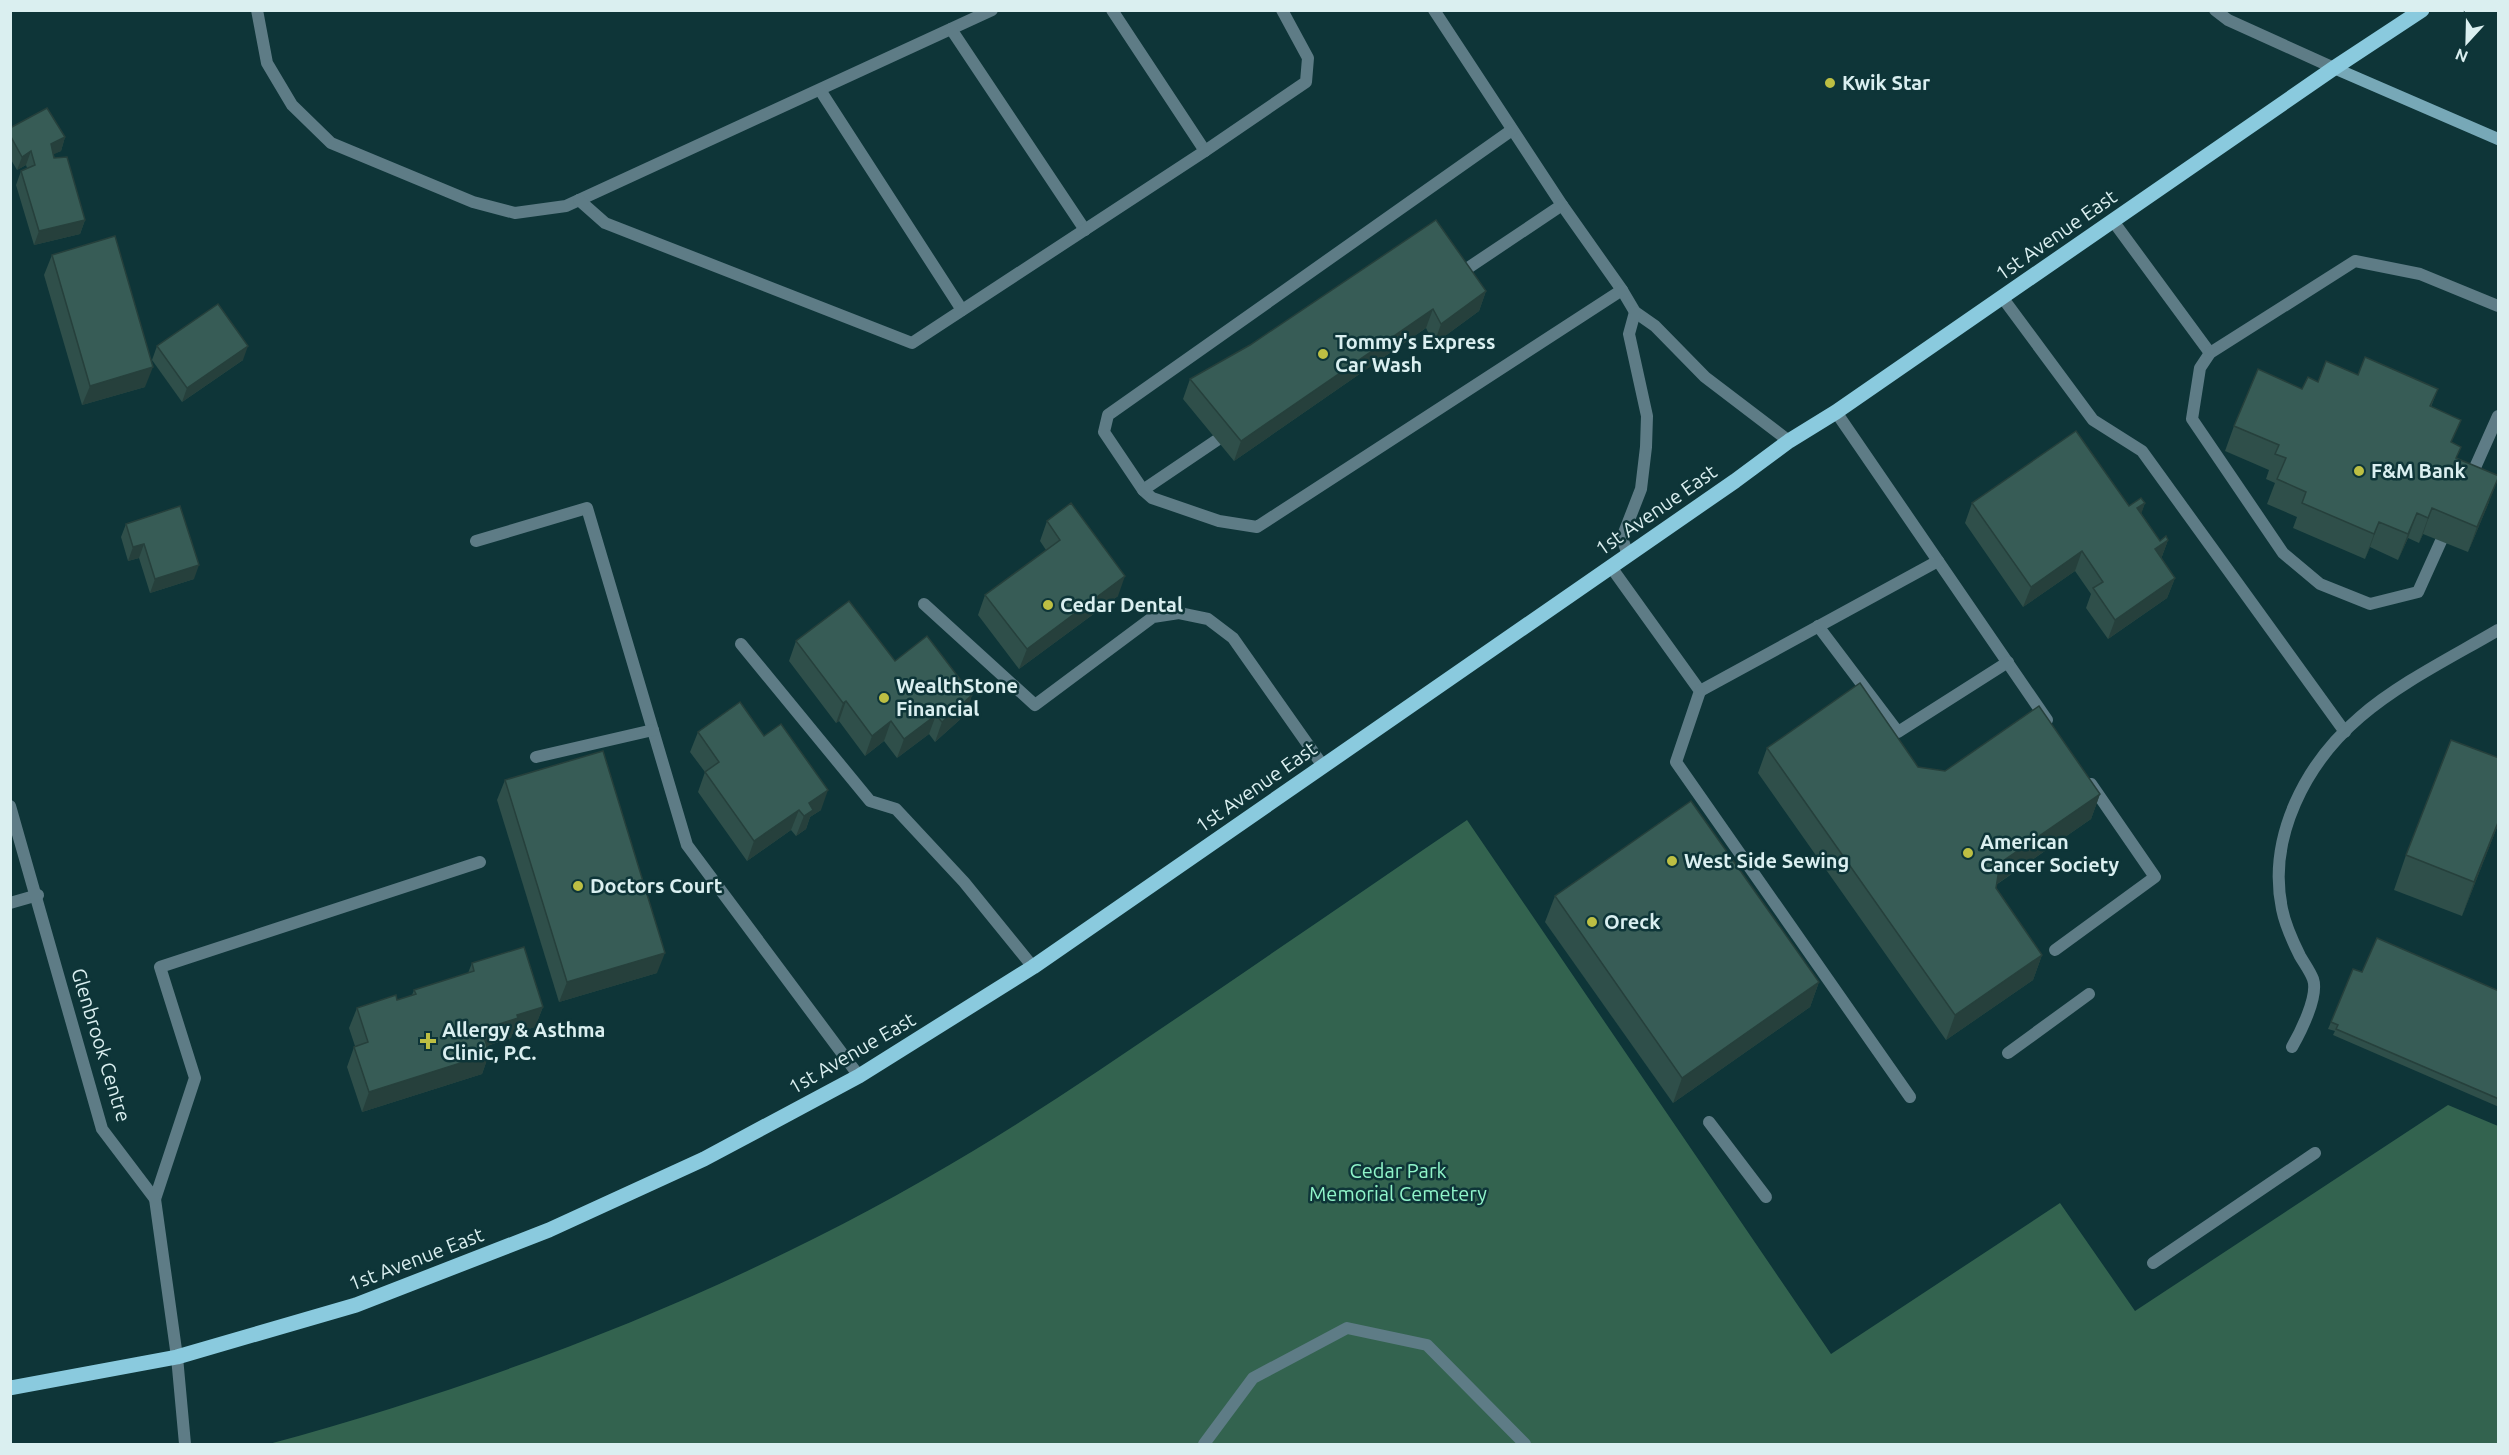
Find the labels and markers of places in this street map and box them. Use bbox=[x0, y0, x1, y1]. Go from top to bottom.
place label: Kwik Star bbox=[1842, 71, 1931, 94]
marker: Kwik Star bbox=[1823, 76, 1837, 90]
place label: Tommy's Express Car Wash bbox=[1335, 330, 1495, 376]
marker: Tommy's Express Car Wash bbox=[1316, 347, 1330, 361]
place label: F&M Bank bbox=[2371, 459, 2466, 482]
marker: F&M Bank bbox=[2352, 464, 2366, 478]
place label: Cedar Dental bbox=[1060, 593, 1183, 616]
marker: Cedar Dental bbox=[1041, 598, 1055, 612]
place label: WealthStone Financial bbox=[896, 674, 1018, 720]
marker: WealthStone Financial bbox=[877, 691, 891, 705]
place label: American Cancer Society bbox=[1980, 830, 2119, 876]
marker: American Cancer Society bbox=[1961, 846, 1975, 860]
place label: West Side Sewing bbox=[1684, 849, 1849, 872]
marker: West Side Sewing bbox=[1665, 854, 1679, 868]
place label: Doctors Court bbox=[590, 874, 723, 897]
marker: Doctors Court bbox=[571, 879, 585, 893]
place label: Oreck bbox=[1604, 910, 1660, 933]
marker: Oreck bbox=[1585, 915, 1599, 929]
place label: Allergy & Asthma Clinic, P.C. bbox=[442, 1018, 605, 1064]
marker: Allergy & Asthma Clinic, P.C. bbox=[419, 1032, 437, 1050]

